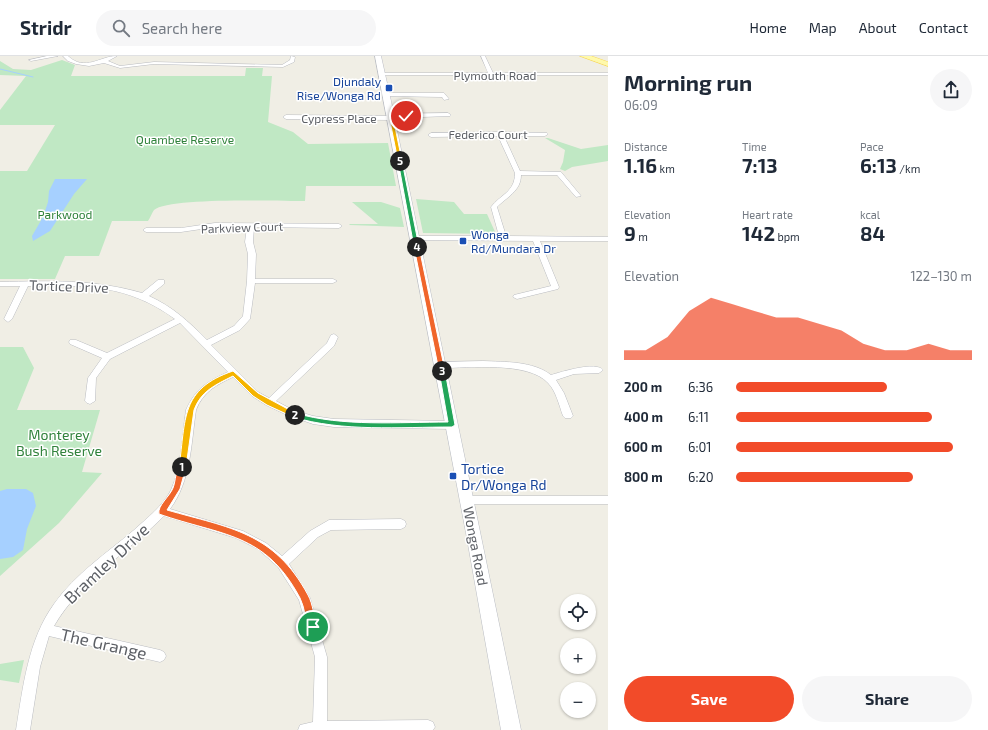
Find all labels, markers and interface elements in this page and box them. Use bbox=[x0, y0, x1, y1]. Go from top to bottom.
search box bbox=[96, 10, 376, 46]
text: Stridr bbox=[20, 16, 72, 39]
icon: search bbox=[110, 17, 132, 39]
text: Search here bbox=[142, 19, 222, 37]
text: Home bbox=[750, 19, 787, 36]
text: Map bbox=[809, 19, 837, 36]
text: About bbox=[859, 19, 897, 36]
text: Contact bbox=[919, 19, 968, 36]
street label: Plymouth Road bbox=[454, 68, 536, 82]
text: Morning run bbox=[624, 69, 752, 95]
button: share bbox=[930, 69, 972, 111]
place label: Djundaly Rise/Wonga Rd bbox=[297, 74, 382, 102]
marker: Djundaly Rise/Wonga Rd bbox=[384, 83, 394, 93]
text: 06:09 bbox=[624, 97, 658, 113]
pin bbox=[389, 99, 423, 133]
icon: check bbox=[395, 105, 417, 127]
street label: Cypress Place bbox=[301, 111, 377, 125]
street label: Federico Court bbox=[449, 127, 528, 141]
park label: Quambee Reserve bbox=[136, 132, 234, 147]
text: Distance bbox=[624, 140, 667, 153]
text: Time bbox=[742, 140, 767, 153]
text: Pace bbox=[860, 140, 884, 153]
pin: 5 bbox=[390, 151, 410, 171]
text: 1.16 bbox=[624, 153, 657, 177]
text: 7:13 bbox=[742, 153, 778, 177]
text: 6:13 bbox=[860, 153, 897, 177]
text: 5 bbox=[397, 154, 403, 167]
text: km bbox=[657, 162, 675, 175]
text: /km bbox=[897, 162, 920, 175]
park label: Parkwood bbox=[38, 207, 92, 221]
text: Elevation bbox=[624, 208, 671, 221]
text: Heart rate bbox=[742, 208, 793, 221]
text: kcal bbox=[860, 208, 880, 221]
street label: Parkview Court bbox=[201, 219, 284, 235]
text: 9 bbox=[624, 221, 636, 245]
text: 142 bbox=[742, 221, 775, 245]
text: 84 bbox=[860, 221, 885, 245]
place label: Wonga Rd/Mundara Dr bbox=[471, 227, 556, 255]
text: m bbox=[636, 230, 648, 243]
text: bpm bbox=[775, 230, 800, 243]
marker: Wonga Rd/Mundara Dr bbox=[458, 236, 468, 246]
pin: 4 bbox=[407, 237, 427, 257]
text: 4 bbox=[413, 240, 421, 253]
text: Elevation bbox=[624, 268, 679, 284]
text: 122–130 m bbox=[910, 268, 972, 284]
street label: Tortice Drive bbox=[29, 276, 109, 296]
pin: 3 bbox=[432, 361, 452, 381]
text: 3 bbox=[439, 364, 445, 377]
text: 200 m bbox=[624, 379, 662, 395]
text: 6:36 bbox=[688, 379, 713, 395]
pin: 2 bbox=[285, 405, 305, 425]
text: 2 bbox=[292, 408, 298, 421]
text: 400 m bbox=[624, 409, 663, 425]
text: 6:11 bbox=[688, 409, 709, 425]
park label: Monterey Bush Reserve bbox=[16, 426, 102, 459]
text: 600 m bbox=[624, 439, 662, 455]
text: 6:01 bbox=[688, 439, 712, 455]
pin: 1 bbox=[172, 457, 192, 477]
text: 1 bbox=[180, 460, 184, 473]
place label: Tortice Dr/Wonga Rd bbox=[461, 460, 547, 493]
text: 800 m bbox=[624, 469, 663, 485]
text: 6:20 bbox=[688, 469, 714, 485]
marker: Tortice Dr/Wonga Rd bbox=[448, 471, 458, 481]
street label: Wonga Road bbox=[460, 505, 492, 587]
street label: Bramley Drive bbox=[60, 519, 153, 608]
map controls bbox=[560, 594, 596, 718]
button: locate bbox=[560, 594, 596, 630]
pin bbox=[296, 610, 330, 644]
icon: arrive bbox=[302, 616, 324, 638]
street label: The Grange bbox=[59, 623, 149, 664]
button: + bbox=[560, 638, 596, 674]
button: Save bbox=[624, 676, 794, 722]
button: Share bbox=[802, 676, 972, 722]
button: − bbox=[560, 682, 596, 718]

